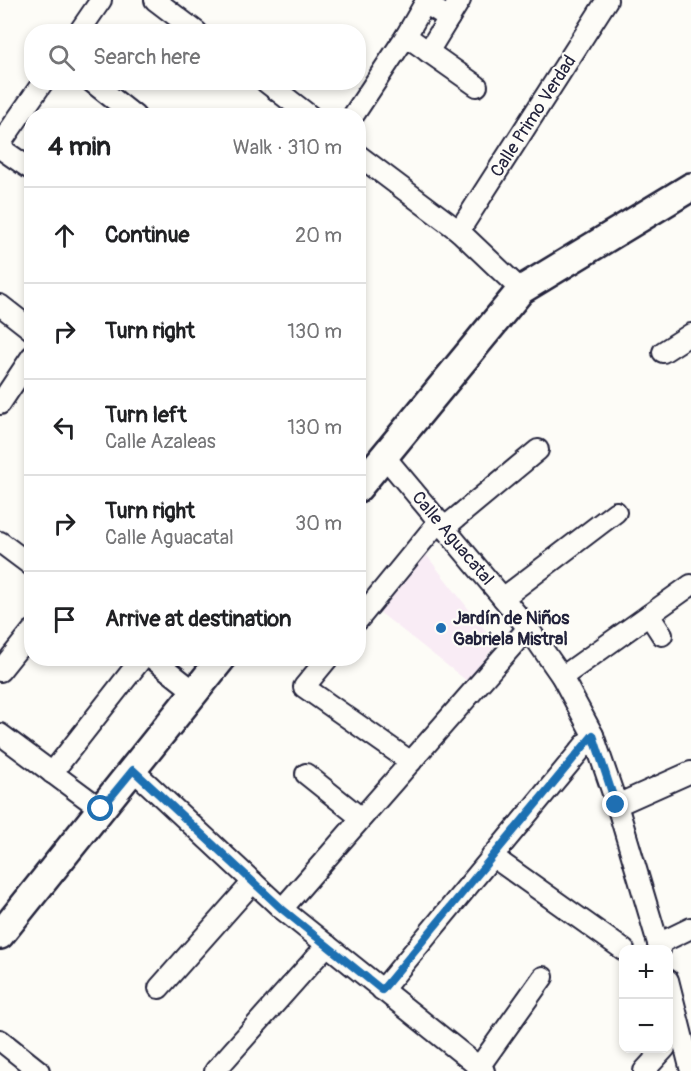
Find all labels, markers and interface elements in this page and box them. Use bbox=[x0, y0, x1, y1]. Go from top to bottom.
search box bbox=[24, 24, 366, 90]
icon: search bbox=[45, 41, 78, 74]
text: Search here bbox=[93, 43, 200, 71]
street label: Calle Primo Verdad bbox=[485, 51, 581, 182]
text: 4 min bbox=[48, 131, 111, 163]
text: Walk · 310 m bbox=[233, 135, 342, 160]
icon: ahead bbox=[48, 219, 81, 252]
text: Continue bbox=[105, 221, 189, 249]
text: 20 m bbox=[295, 223, 342, 248]
icon: right bbox=[48, 315, 81, 348]
text: Turn right bbox=[105, 317, 195, 345]
text: 130 m bbox=[287, 319, 342, 344]
text: Turn left bbox=[105, 401, 187, 429]
icon: left bbox=[48, 411, 81, 444]
text: 130 m bbox=[287, 415, 342, 440]
text: Calle Azaleas bbox=[105, 429, 216, 454]
street label: Calle Aguacatal bbox=[407, 487, 499, 590]
text: Turn right bbox=[105, 497, 195, 525]
icon: right bbox=[48, 507, 81, 540]
text: 30 m bbox=[295, 511, 342, 536]
text: Calle Aguacatal bbox=[105, 525, 234, 550]
icon: arrive bbox=[48, 603, 81, 636]
text: Arrive at destination bbox=[105, 605, 291, 633]
place label: Jardín de Niños Gabriela Mistral bbox=[453, 607, 570, 651]
marker: Jardín de Niños Gabriela Mistral bbox=[434, 621, 448, 635]
route end bbox=[602, 791, 628, 817]
route start bbox=[87, 795, 113, 821]
map controls bbox=[619, 945, 673, 1053]
button: + bbox=[619, 945, 673, 999]
button: − bbox=[619, 999, 673, 1053]

